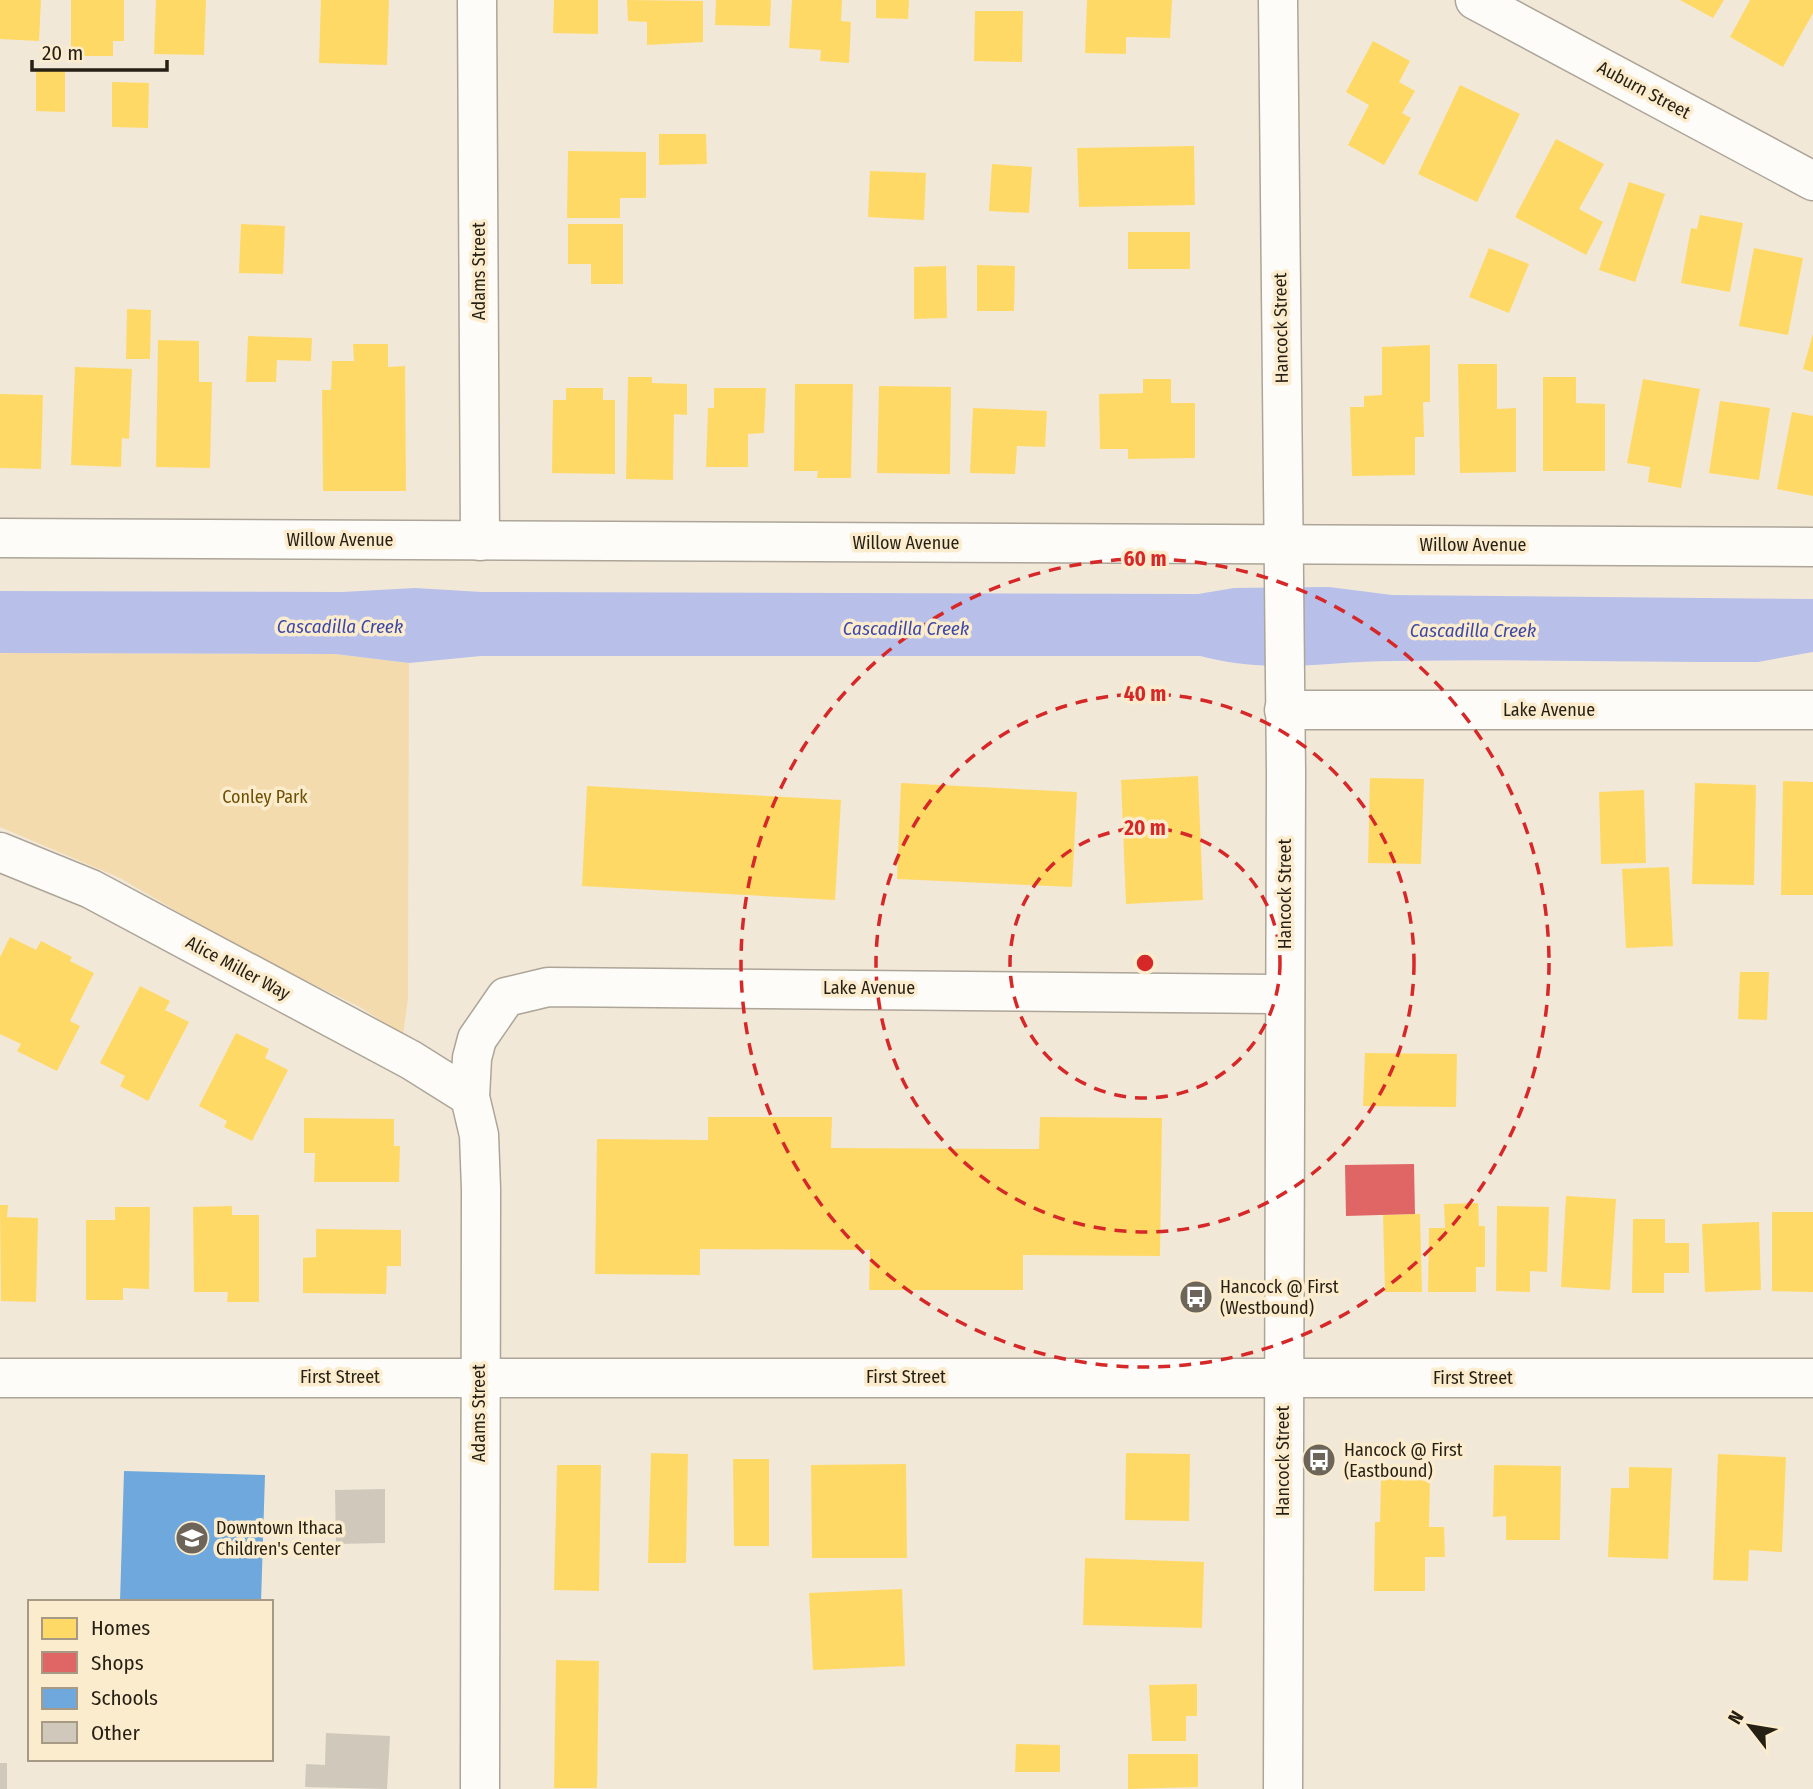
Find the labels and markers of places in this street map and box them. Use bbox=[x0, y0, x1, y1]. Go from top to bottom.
centre of rings bbox=[1133, 951, 1157, 975]
place label: Hancock @ First (Westbound) bbox=[1220, 1276, 1339, 1319]
bus stop icon: Hancock @ First (Westbound) bbox=[1177, 1278, 1215, 1316]
place label: Hancock @ First (Eastbound) bbox=[1344, 1439, 1463, 1482]
bus stop icon: Hancock @ First (Eastbound) bbox=[1300, 1441, 1338, 1479]
place label: Downtown Ithaca Children's Center bbox=[216, 1517, 343, 1560]
school or university icon: Downtown Ithaca Children's Center bbox=[173, 1519, 211, 1557]

